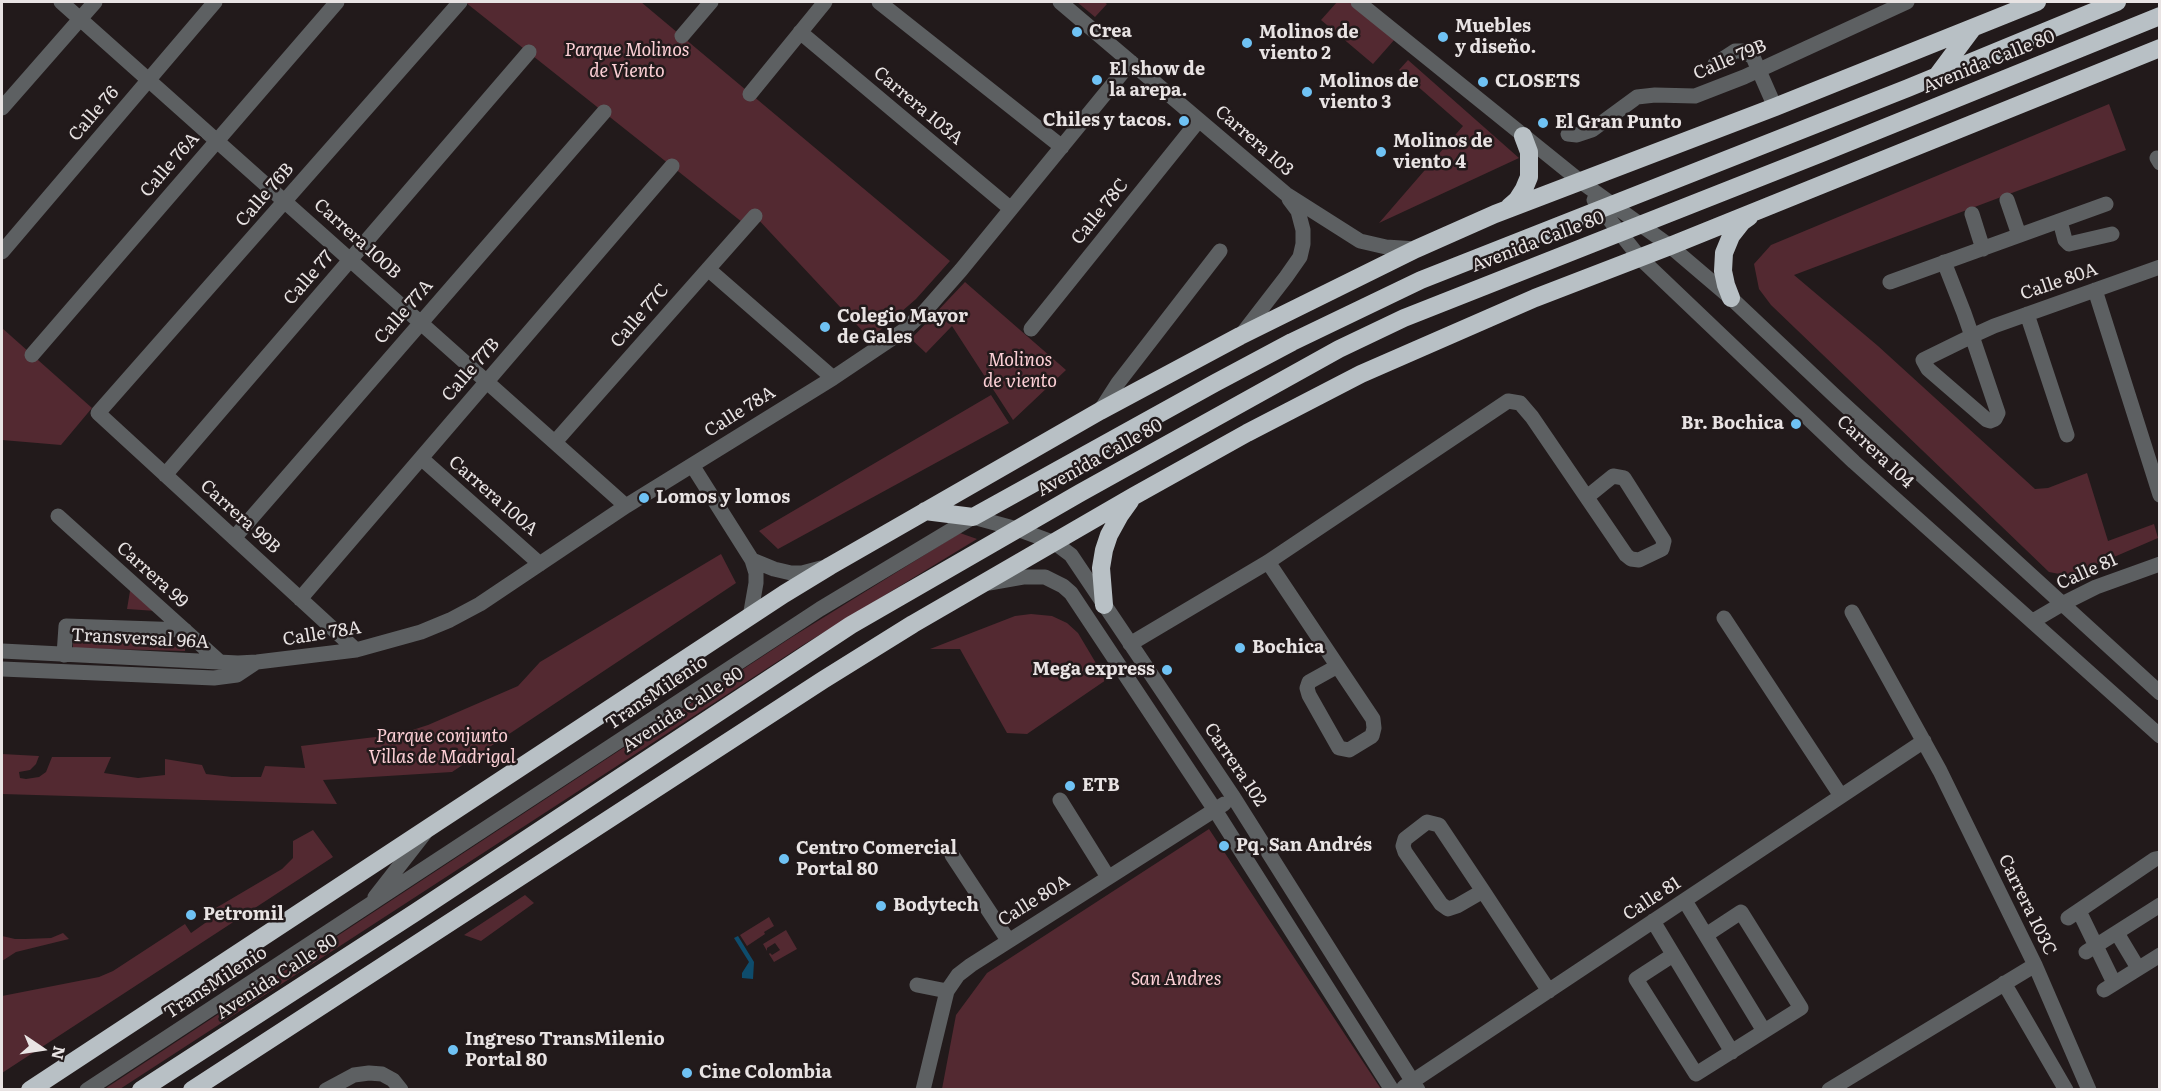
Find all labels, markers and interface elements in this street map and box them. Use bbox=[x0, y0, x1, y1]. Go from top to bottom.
place label: Muebles y diseño. bbox=[1455, 16, 1536, 58]
place label: Crea bbox=[1089, 21, 1132, 43]
place label: Molinos de viento 2 bbox=[1259, 22, 1359, 64]
marker: Crea bbox=[1070, 25, 1084, 39]
street label: Avenida Calle 80 bbox=[1920, 26, 2058, 98]
marker: Muebles y diseño. bbox=[1436, 30, 1450, 44]
street label: Calle 79B bbox=[1690, 35, 1770, 85]
marker: Molinos de viento 2 bbox=[1240, 36, 1254, 50]
park label: Parque Molinos de Viento bbox=[565, 40, 689, 82]
place label: El show de la arepa. bbox=[1109, 59, 1205, 101]
street label: Carrera 103A bbox=[869, 62, 967, 150]
place label: Molinos de viento 3 bbox=[1319, 71, 1419, 113]
place label: CLOSETS bbox=[1495, 71, 1580, 93]
marker: El show de la arepa. bbox=[1090, 73, 1104, 87]
marker: CLOSETS bbox=[1476, 75, 1490, 89]
street label: Calle 76 bbox=[64, 82, 124, 146]
marker: Molinos de viento 3 bbox=[1300, 85, 1314, 99]
street label: Carrera 103 bbox=[1210, 101, 1298, 181]
place label: Chiles y tacos. bbox=[1043, 110, 1172, 132]
place label: El Gran Punto bbox=[1555, 112, 1682, 134]
marker: Chiles y tacos. bbox=[1177, 114, 1191, 128]
marker: El Gran Punto bbox=[1536, 116, 1550, 130]
street label: Calle 76A bbox=[136, 128, 204, 202]
place label: Molinos de viento 4 bbox=[1393, 131, 1493, 174]
marker: Molinos de viento 4 bbox=[1374, 145, 1388, 159]
street label: Calle 76B bbox=[231, 159, 299, 231]
street label: Calle 78C bbox=[1067, 175, 1133, 249]
street label: Carrera 100B bbox=[309, 194, 405, 284]
street label: Avenida Calle 80 bbox=[1469, 207, 1607, 277]
street label: Calle 77 bbox=[279, 246, 339, 310]
street label: Calle 80A bbox=[2017, 259, 2101, 305]
street label: Calle 77A bbox=[370, 275, 438, 349]
street label: Calle 77C bbox=[606, 280, 674, 352]
place label: Colegio Mayor de Gales bbox=[837, 306, 968, 348]
marker: Colegio Mayor de Gales bbox=[818, 320, 832, 334]
street label: Calle 77B bbox=[438, 334, 504, 406]
park label: Molinos de viento bbox=[983, 350, 1057, 392]
street label: Calle 78A bbox=[701, 382, 779, 442]
street label: Carrera 104 bbox=[1832, 411, 1918, 493]
place label: Br. Bochica bbox=[1681, 413, 1784, 435]
street label: Avenida Calle 80 bbox=[1033, 415, 1167, 501]
marker: Br. Bochica bbox=[1789, 417, 1803, 431]
street label: Carrera 100A bbox=[444, 451, 542, 541]
street label: Carrera 99B bbox=[195, 475, 285, 559]
place label: Lomos y lomos bbox=[656, 487, 790, 509]
marker: Lomos y lomos bbox=[637, 491, 651, 505]
street label: Carrera 99 bbox=[112, 537, 192, 613]
street label: Calle 81 bbox=[2053, 549, 2121, 595]
street label: Calle 78A bbox=[281, 617, 363, 651]
street label: Transversal 96A bbox=[70, 625, 210, 653]
place label: Bochica bbox=[1252, 637, 1324, 659]
marker: Bochica bbox=[1233, 641, 1247, 655]
street label: TransMilenio bbox=[602, 651, 712, 735]
place label: Mega express bbox=[1032, 659, 1155, 681]
street label: Avenida Calle 80 bbox=[618, 663, 748, 757]
marker: Mega express bbox=[1160, 663, 1174, 677]
street label: Carrera 102 bbox=[1199, 719, 1271, 811]
park label: Parque conjunto Villas de Madrigal bbox=[369, 726, 515, 768]
place label: ETB bbox=[1082, 775, 1120, 797]
marker: ETB bbox=[1063, 779, 1077, 793]
place label: Pq. San Andrés bbox=[1236, 835, 1372, 857]
place label: Centro Comercial Portal 80 bbox=[796, 838, 957, 880]
marker: Pq. San Andrés bbox=[1217, 839, 1231, 853]
street label: Carrera 103C bbox=[1993, 851, 2061, 959]
marker: Centro Comercial Portal 80 bbox=[777, 852, 791, 866]
street label: Calle 80A bbox=[994, 871, 1074, 931]
street label: Calle 81 bbox=[1619, 872, 1685, 926]
place label: Bodytech bbox=[893, 895, 979, 917]
marker: Bodytech bbox=[874, 899, 888, 913]
place label: Petromil bbox=[203, 904, 284, 926]
marker: Petromil bbox=[184, 908, 198, 922]
street label: Avenida Calle 80 bbox=[212, 930, 342, 1024]
street label: TransMilenio bbox=[161, 942, 271, 1024]
park label: San Andres bbox=[1131, 969, 1221, 991]
north arrow bbox=[12, 1019, 72, 1079]
place label: Ingreso TransMilenio Portal 80 bbox=[465, 1029, 665, 1072]
marker: Ingreso TransMilenio Portal 80 bbox=[446, 1043, 460, 1057]
text: N bbox=[46, 1044, 73, 1062]
place label: Cine Colombia bbox=[699, 1062, 832, 1084]
marker: Cine Colombia bbox=[680, 1066, 694, 1080]

